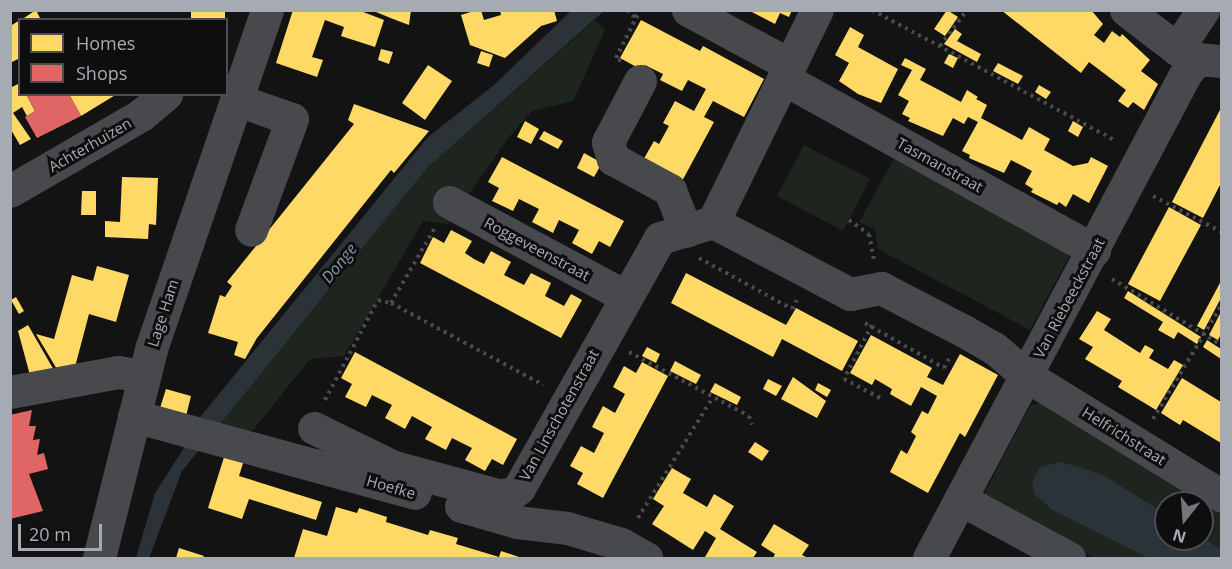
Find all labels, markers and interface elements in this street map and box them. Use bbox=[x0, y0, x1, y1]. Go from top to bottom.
legend bbox=[18, 18, 228, 96]
text: Homes bbox=[76, 31, 135, 55]
text: Shops bbox=[76, 61, 127, 85]
street label: Achterhuizen bbox=[45, 114, 135, 176]
street label: Tasmanstraat bbox=[894, 134, 986, 196]
street label: Roggeveenstraat bbox=[481, 214, 593, 284]
street label: Van Riebeeckstraat bbox=[1030, 235, 1108, 361]
water label: Donge bbox=[317, 239, 361, 287]
street label: Lage Ham bbox=[144, 277, 182, 349]
street label: Van Linschotenstraat bbox=[515, 346, 603, 484]
street label: Helfrichstraat bbox=[1079, 403, 1169, 469]
street label: Hoefke bbox=[365, 471, 417, 503]
north arrow bbox=[1154, 491, 1214, 551]
scale bar bbox=[21, 512, 105, 550]
text: 20 m bbox=[29, 522, 71, 546]
text: N bbox=[1170, 524, 1189, 549]

